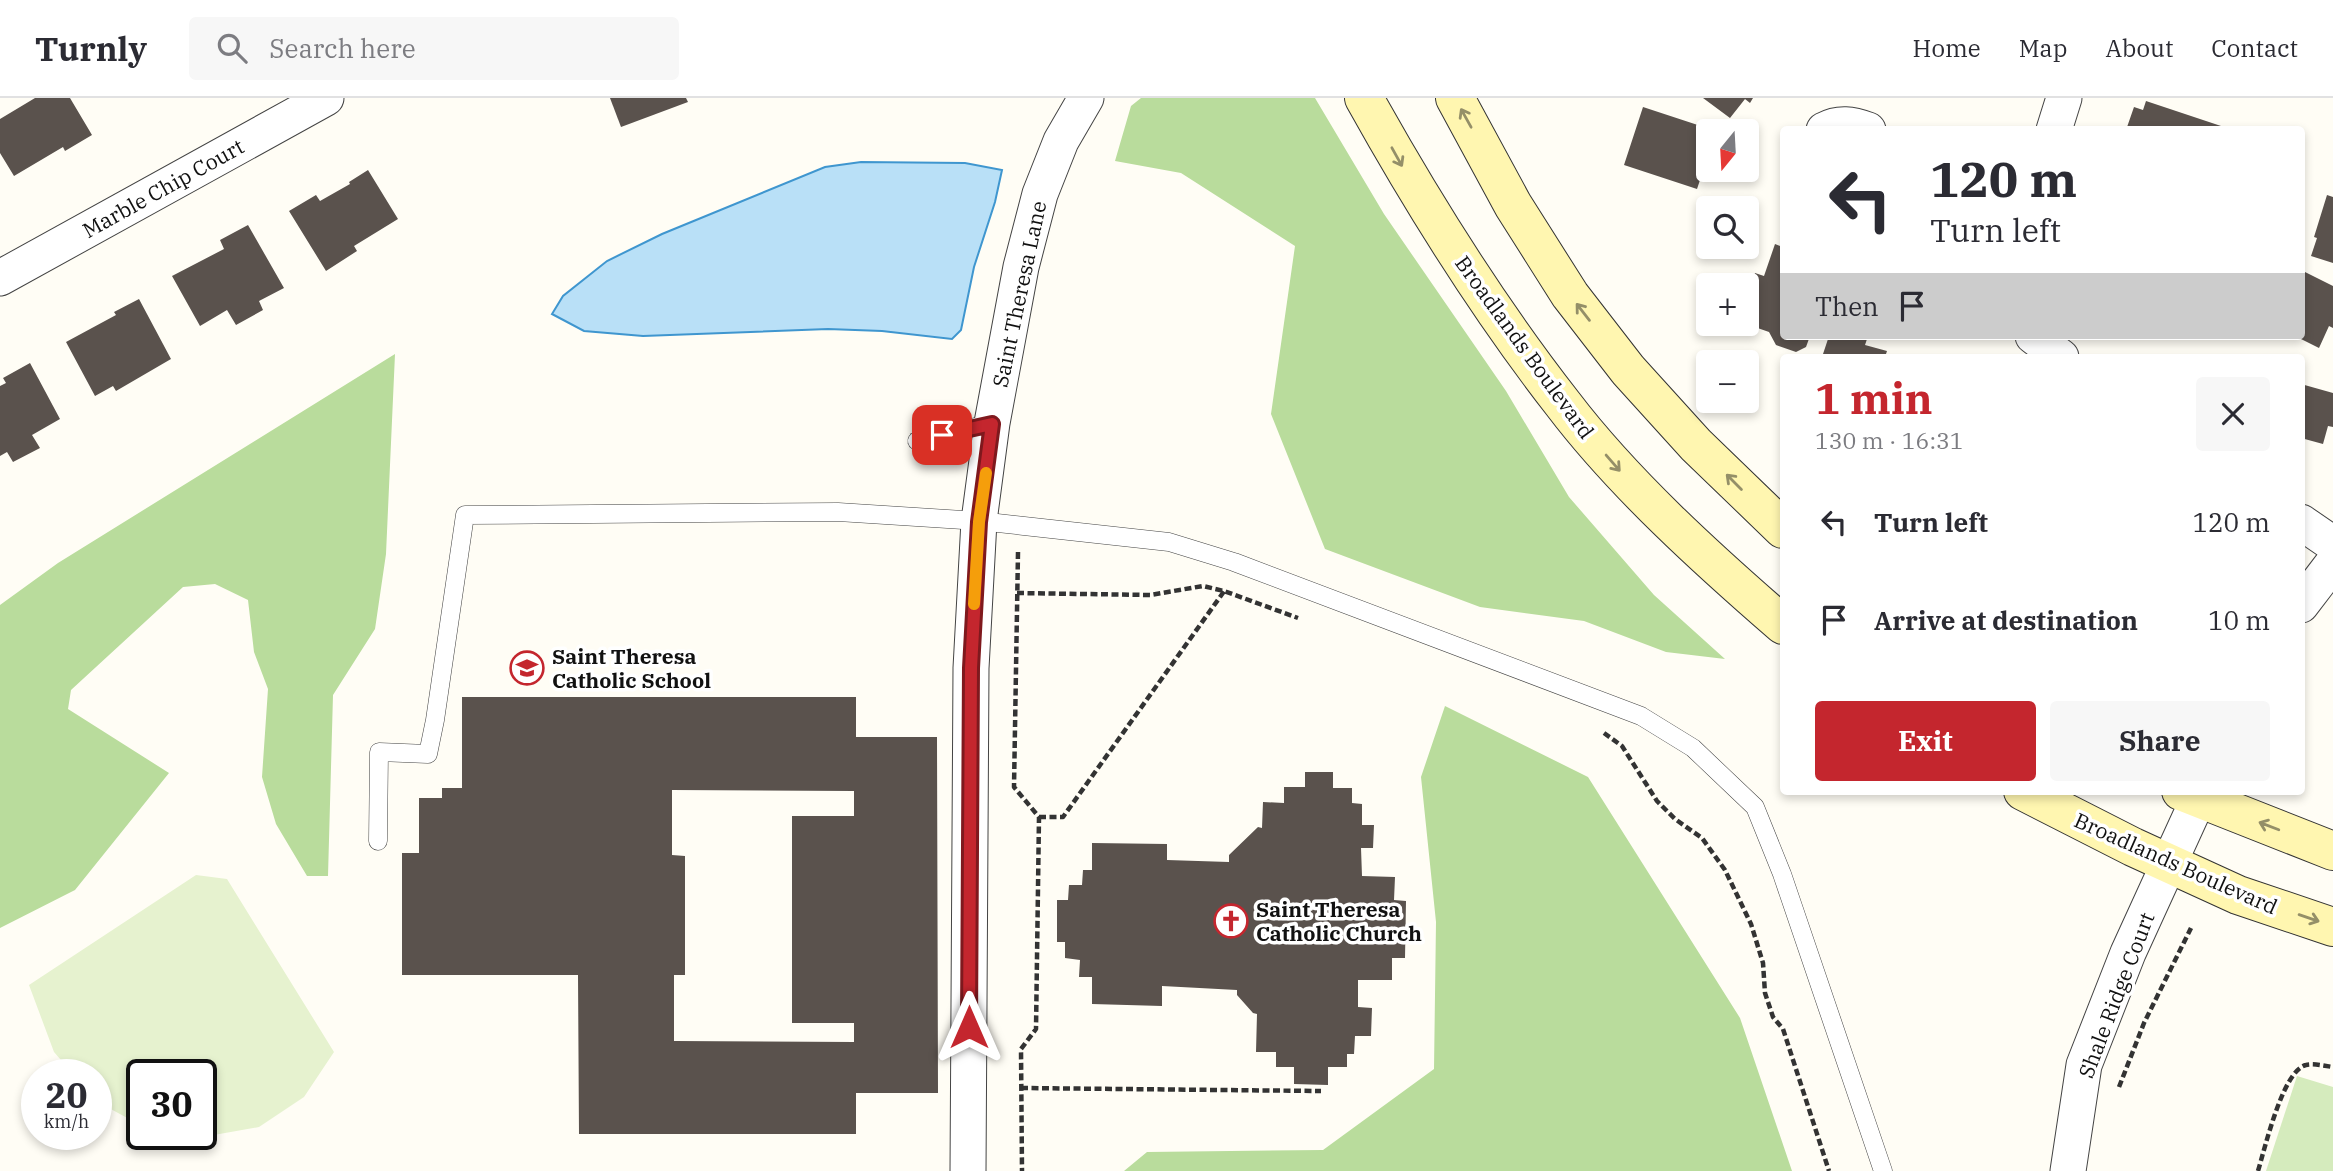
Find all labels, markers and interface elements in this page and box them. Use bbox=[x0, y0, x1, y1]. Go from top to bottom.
search box bbox=[189, 17, 679, 80]
text: Turnly bbox=[35, 27, 147, 70]
icon: search bbox=[213, 29, 251, 67]
text: Search here bbox=[269, 31, 416, 65]
text: Home bbox=[1913, 32, 1981, 64]
text: Map bbox=[2019, 32, 2067, 64]
text: About bbox=[2105, 32, 2173, 64]
text: Contact bbox=[2211, 32, 2298, 64]
one-way arrow bbox=[1459, 108, 1473, 128]
north arrow bbox=[1696, 119, 1759, 182]
map controls bbox=[1696, 119, 1759, 413]
street label: Marble Chip Court bbox=[77, 132, 249, 244]
one-way arrow bbox=[1390, 147, 1404, 167]
text: 120 m bbox=[1930, 147, 2077, 210]
icon: left bbox=[1815, 154, 1906, 245]
button: search bbox=[1696, 196, 1759, 259]
street label: Saint Theresa Lane bbox=[986, 198, 1052, 390]
text: Turn left bbox=[1930, 209, 2061, 251]
street label: Broadlands Boulevard bbox=[1449, 250, 1601, 444]
button: + bbox=[1696, 273, 1759, 336]
icon: arrive bbox=[1893, 287, 1931, 325]
text: Then bbox=[1815, 289, 1879, 323]
one-way arrow bbox=[1576, 303, 1591, 322]
button: − bbox=[1696, 350, 1759, 413]
text: 1 min bbox=[1815, 371, 1933, 426]
button: close bbox=[2196, 377, 2270, 451]
pin bbox=[912, 405, 972, 465]
icon: arrive bbox=[923, 416, 961, 454]
text: 130 m · 16:31 bbox=[1815, 425, 1964, 455]
one-way arrow bbox=[1605, 453, 1621, 471]
one-way arrow bbox=[1725, 474, 1742, 491]
icon: left bbox=[1815, 503, 1853, 541]
text: Turn left bbox=[1874, 505, 1988, 539]
text: 120 m bbox=[2192, 505, 2270, 539]
icon: arrive bbox=[1815, 601, 1853, 639]
text: Arrive at destination bbox=[1874, 603, 2138, 637]
text: 10 m bbox=[2208, 603, 2270, 637]
place label: Saint Theresa Catholic School bbox=[552, 642, 711, 694]
school or university icon: Saint Theresa Catholic School bbox=[508, 649, 546, 687]
button: Exit bbox=[1815, 701, 2036, 781]
button: Share bbox=[2050, 701, 2270, 781]
street label: Broadlands Boulevard bbox=[2070, 806, 2282, 921]
one-way arrow bbox=[2259, 819, 2281, 832]
place label: Saint Theresa Catholic Church bbox=[1256, 895, 1422, 947]
church icon: Saint Theresa Catholic Church bbox=[1212, 902, 1250, 940]
street label: Shale Ridge Court bbox=[2071, 908, 2161, 1082]
one-way arrow bbox=[2297, 913, 2319, 926]
position arrow bbox=[932, 990, 1006, 1064]
speed limit sign: 30 bbox=[126, 1059, 217, 1150]
text: 20 bbox=[45, 1072, 88, 1118]
text: km/h bbox=[44, 1110, 89, 1133]

